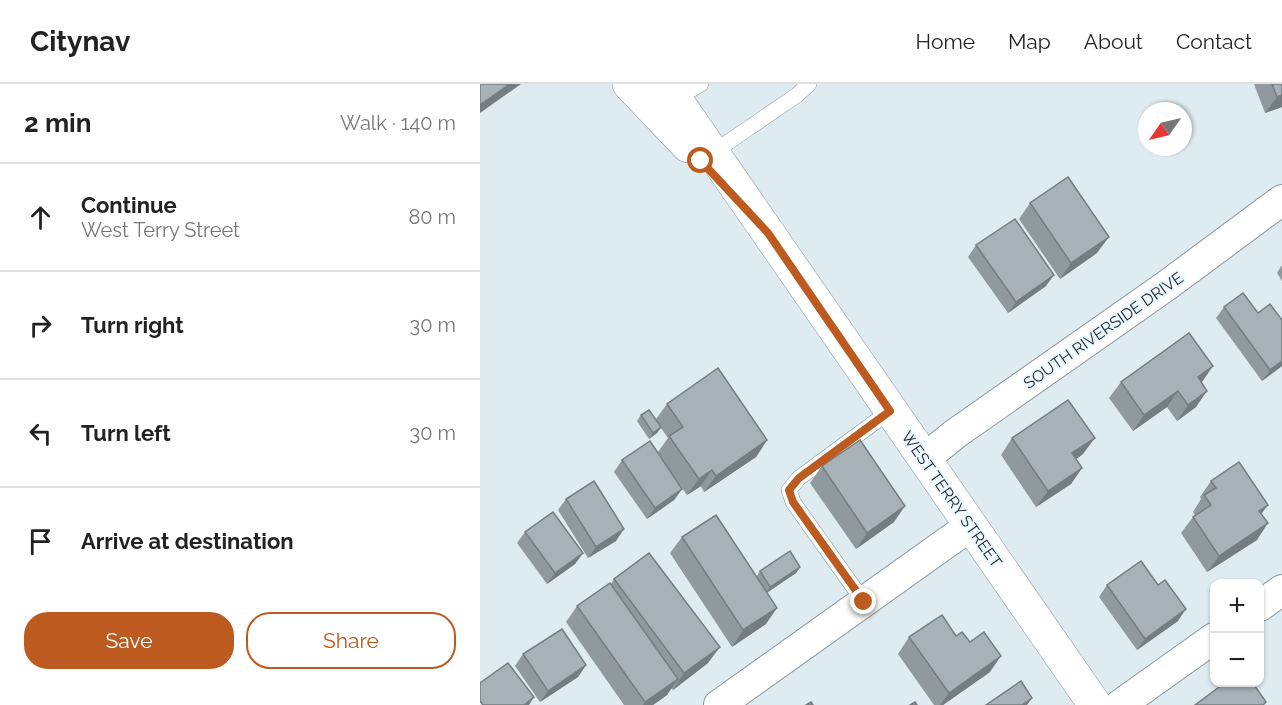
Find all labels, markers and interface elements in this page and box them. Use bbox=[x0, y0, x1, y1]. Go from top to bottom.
text: Citynav bbox=[30, 25, 130, 58]
text: Home bbox=[916, 29, 975, 54]
text: Map bbox=[1008, 29, 1051, 54]
text: About bbox=[1084, 29, 1143, 54]
text: Contact bbox=[1176, 29, 1252, 54]
north arrow bbox=[1138, 102, 1192, 156]
text: 2 min bbox=[24, 108, 91, 138]
text: Walk · 140 m bbox=[340, 111, 456, 135]
route start bbox=[687, 147, 713, 173]
text: Continue bbox=[81, 192, 177, 218]
icon: ahead bbox=[24, 201, 57, 234]
text: 80 m bbox=[408, 205, 456, 229]
text: West Terry Street bbox=[81, 218, 240, 242]
street label: SOUTH RIVERSIDE DRIVE bbox=[1020, 268, 1187, 393]
icon: right bbox=[24, 309, 57, 342]
text: Turn right bbox=[81, 312, 184, 338]
text: 30 m bbox=[410, 313, 456, 337]
icon: left bbox=[24, 417, 57, 450]
text: Turn left bbox=[81, 420, 171, 446]
text: 30 m bbox=[410, 421, 456, 445]
street label: WEST TERRY STREET bbox=[897, 427, 1006, 571]
icon: arrive bbox=[24, 525, 57, 558]
text: Arrive at destination bbox=[81, 528, 294, 554]
map controls bbox=[1210, 579, 1264, 687]
button: + bbox=[1210, 579, 1264, 633]
route end bbox=[850, 588, 876, 614]
button: Save bbox=[24, 612, 234, 669]
button: Share bbox=[246, 612, 456, 669]
button: − bbox=[1210, 633, 1264, 687]

